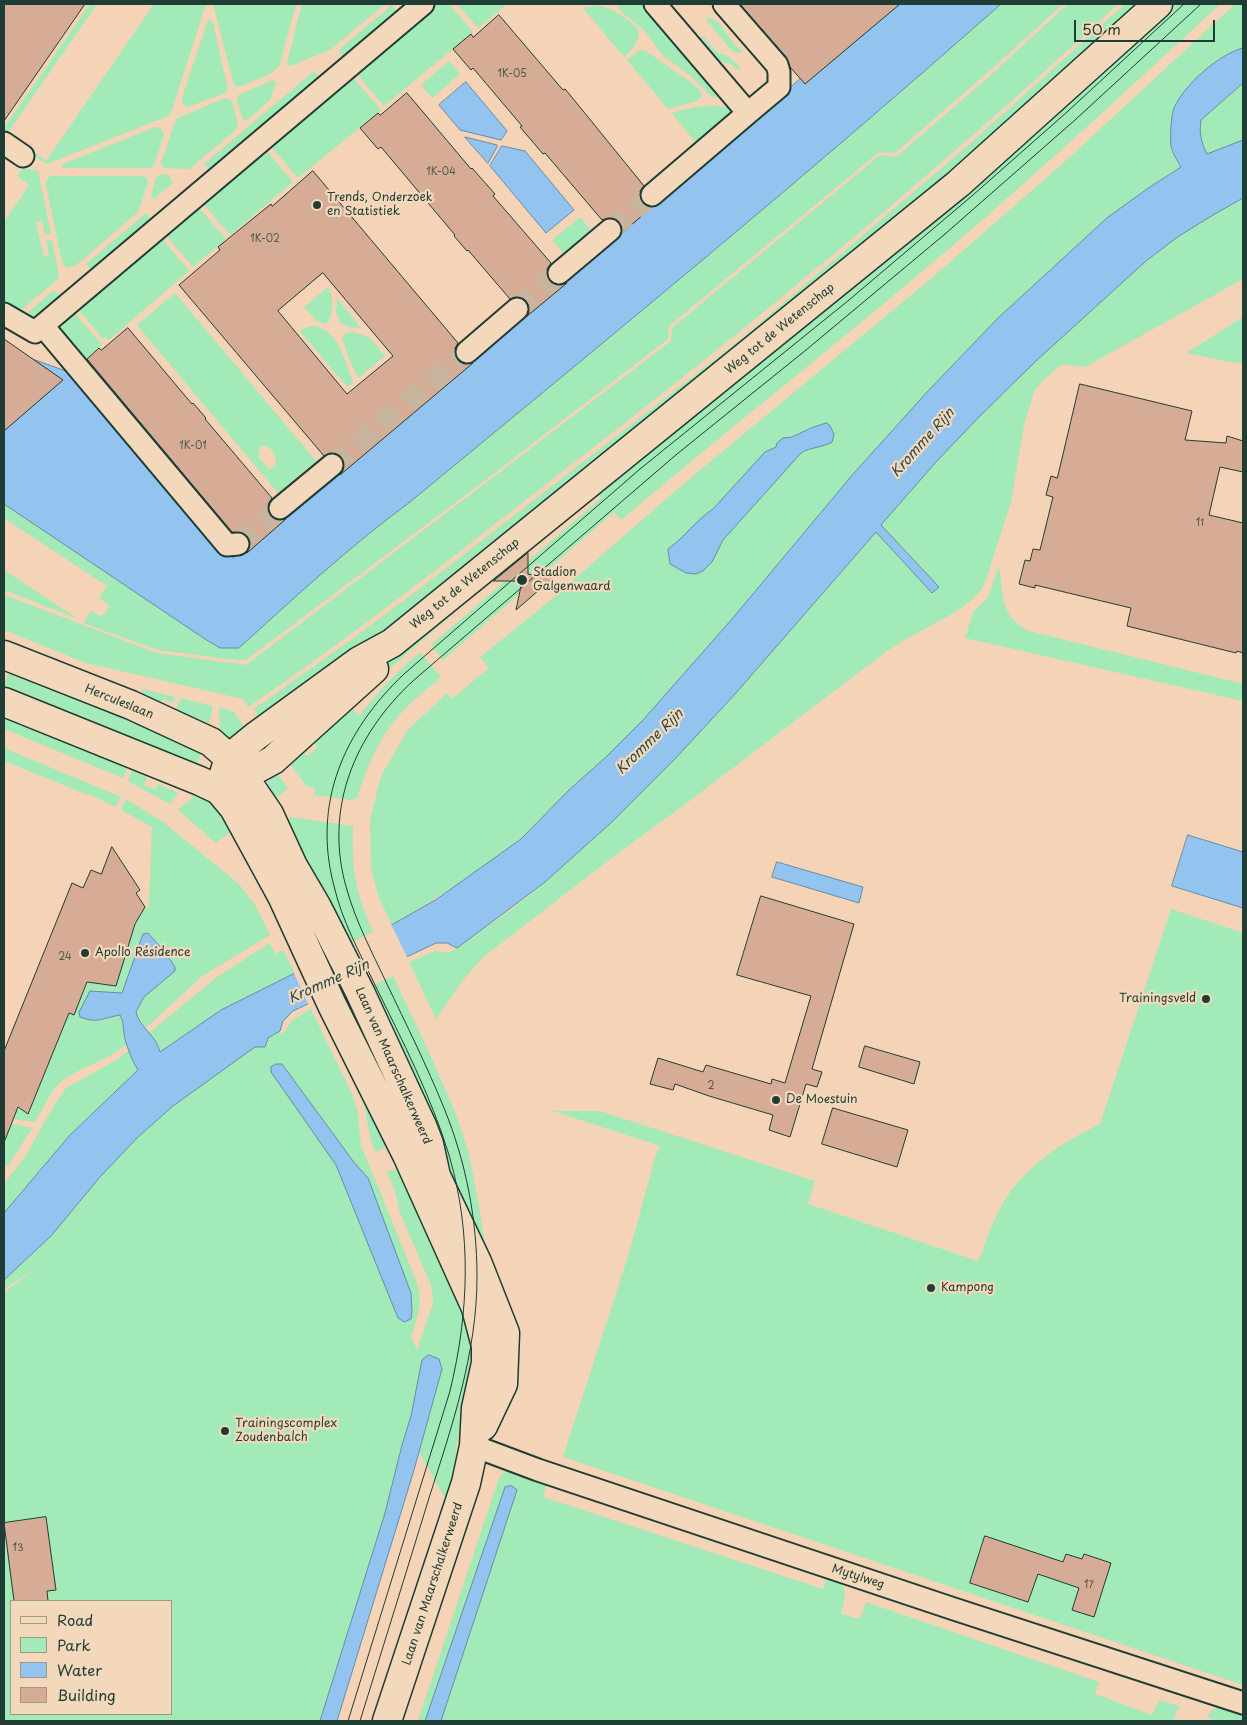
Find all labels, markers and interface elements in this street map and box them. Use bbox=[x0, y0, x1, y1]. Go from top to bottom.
scale bar bbox=[1077, 10, 1218, 42]
text: 50 m bbox=[1082, 17, 1121, 40]
house number: 1K-05 bbox=[497, 68, 527, 80]
house number: 1K-04 bbox=[426, 166, 456, 178]
place label: Trends, Onderzoek en Statistiek bbox=[327, 191, 433, 219]
marker: Trends, Onderzoek en Statistiek bbox=[311, 199, 323, 211]
house number: 1K-02 bbox=[250, 233, 280, 245]
street label: Weg tot de Wetenschap bbox=[722, 280, 838, 378]
water label: Kromme Rijn bbox=[888, 405, 958, 481]
house number: 1K-01 bbox=[179, 440, 207, 452]
house number: 11 bbox=[1196, 517, 1204, 529]
street label: Weg tot de Wetenschap bbox=[407, 535, 523, 633]
place label: Stadion Galgenwaard bbox=[533, 566, 611, 594]
marker: Stadion Galgenwaard bbox=[515, 573, 529, 587]
street label: Herculeslaan bbox=[82, 682, 156, 722]
water label: Kromme Rijn bbox=[613, 706, 687, 778]
place label: Apollo Résidence bbox=[95, 946, 190, 960]
marker: Apollo Résidence bbox=[79, 947, 91, 959]
house number: 24 bbox=[58, 951, 72, 963]
water label: Kromme Rijn bbox=[286, 957, 372, 1007]
street label: Laan van Maarschalkerweerd bbox=[352, 985, 434, 1147]
place label: Trainingsveld bbox=[1119, 992, 1196, 1006]
marker: Trainingsveld bbox=[1200, 993, 1212, 1005]
house number: 2 bbox=[707, 1080, 715, 1092]
place label: De Moestuin bbox=[786, 1093, 858, 1107]
marker: De Moestuin bbox=[770, 1094, 782, 1106]
place label: Kampong bbox=[941, 1281, 994, 1295]
marker: Kampong bbox=[925, 1282, 937, 1294]
place label: Trainingscomplex Zoudenbalch bbox=[235, 1417, 337, 1445]
marker: Trainingscomplex Zoudenbalch bbox=[219, 1425, 231, 1437]
street label: Laan van Maarschalkerweerd bbox=[400, 1501, 466, 1667]
house number: 13 bbox=[12, 1542, 24, 1554]
street label: Mytylweg bbox=[830, 1562, 886, 1592]
house number: 17 bbox=[1084, 1579, 1094, 1591]
legend bbox=[10, 1600, 172, 1715]
text: Road bbox=[57, 1608, 93, 1631]
text: Park bbox=[57, 1633, 91, 1656]
text: Water bbox=[57, 1658, 102, 1681]
text: Building bbox=[57, 1683, 116, 1706]

